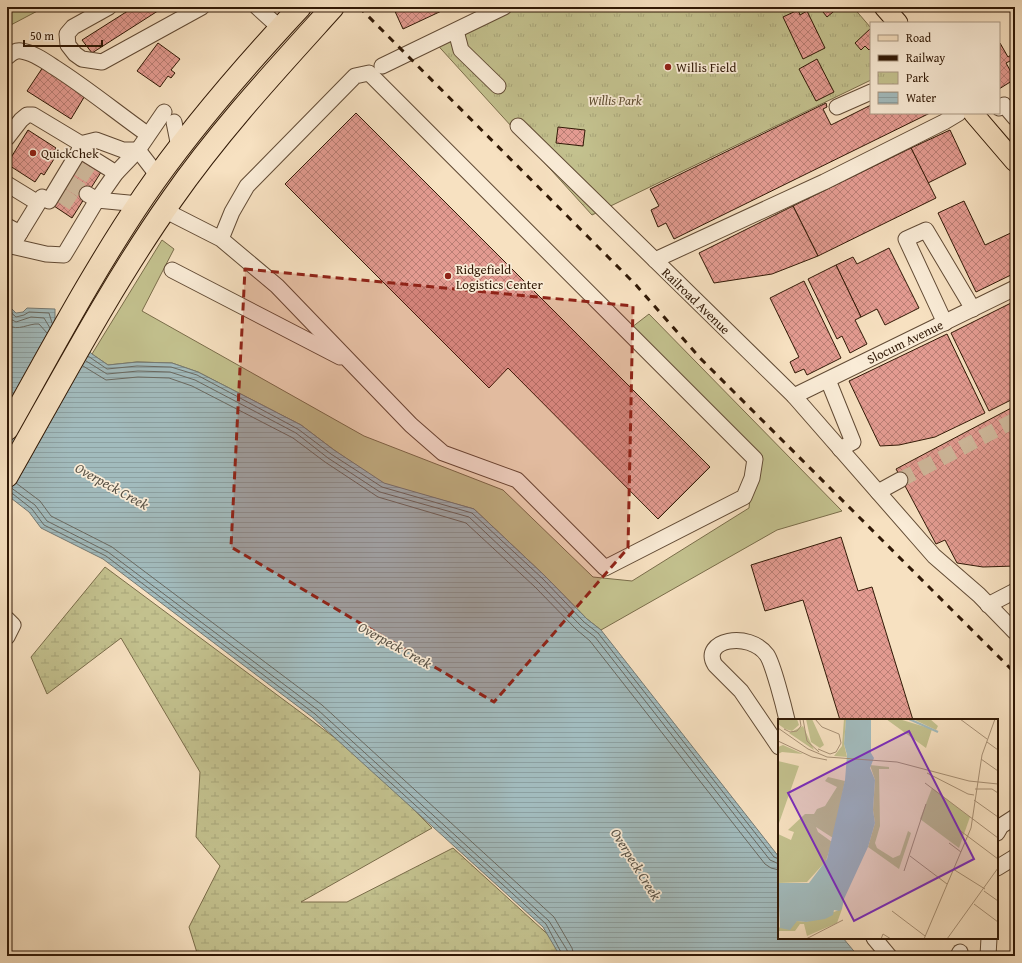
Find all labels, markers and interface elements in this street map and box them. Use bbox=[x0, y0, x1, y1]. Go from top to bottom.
scale bar bbox=[24, 22, 102, 48]
legend bbox=[870, 22, 1000, 114]
text: 50 m bbox=[30, 27, 54, 44]
text: Road bbox=[906, 29, 932, 46]
text: Railway bbox=[906, 49, 945, 66]
place label: Willis Field bbox=[676, 58, 736, 77]
marker: Willis Field bbox=[663, 62, 673, 72]
text: Park bbox=[906, 69, 930, 86]
text: Water bbox=[906, 89, 936, 106]
park label: Willis Park bbox=[588, 91, 642, 110]
place label: QuickChek bbox=[41, 144, 99, 163]
marker: QuickChek bbox=[28, 148, 38, 158]
place label: Ridgefield Logistics Center bbox=[456, 260, 543, 294]
street label: Railroad Avenue bbox=[658, 263, 734, 339]
marker: Ridgefield Logistics Center bbox=[443, 271, 453, 281]
street label: Slocum Avenue bbox=[864, 315, 946, 369]
water label: Overpeck Creek bbox=[72, 458, 153, 515]
water label: Overpeck Creek bbox=[355, 617, 436, 674]
inset map bbox=[778, 719, 998, 939]
water label: Overpeck Creek bbox=[606, 824, 666, 904]

